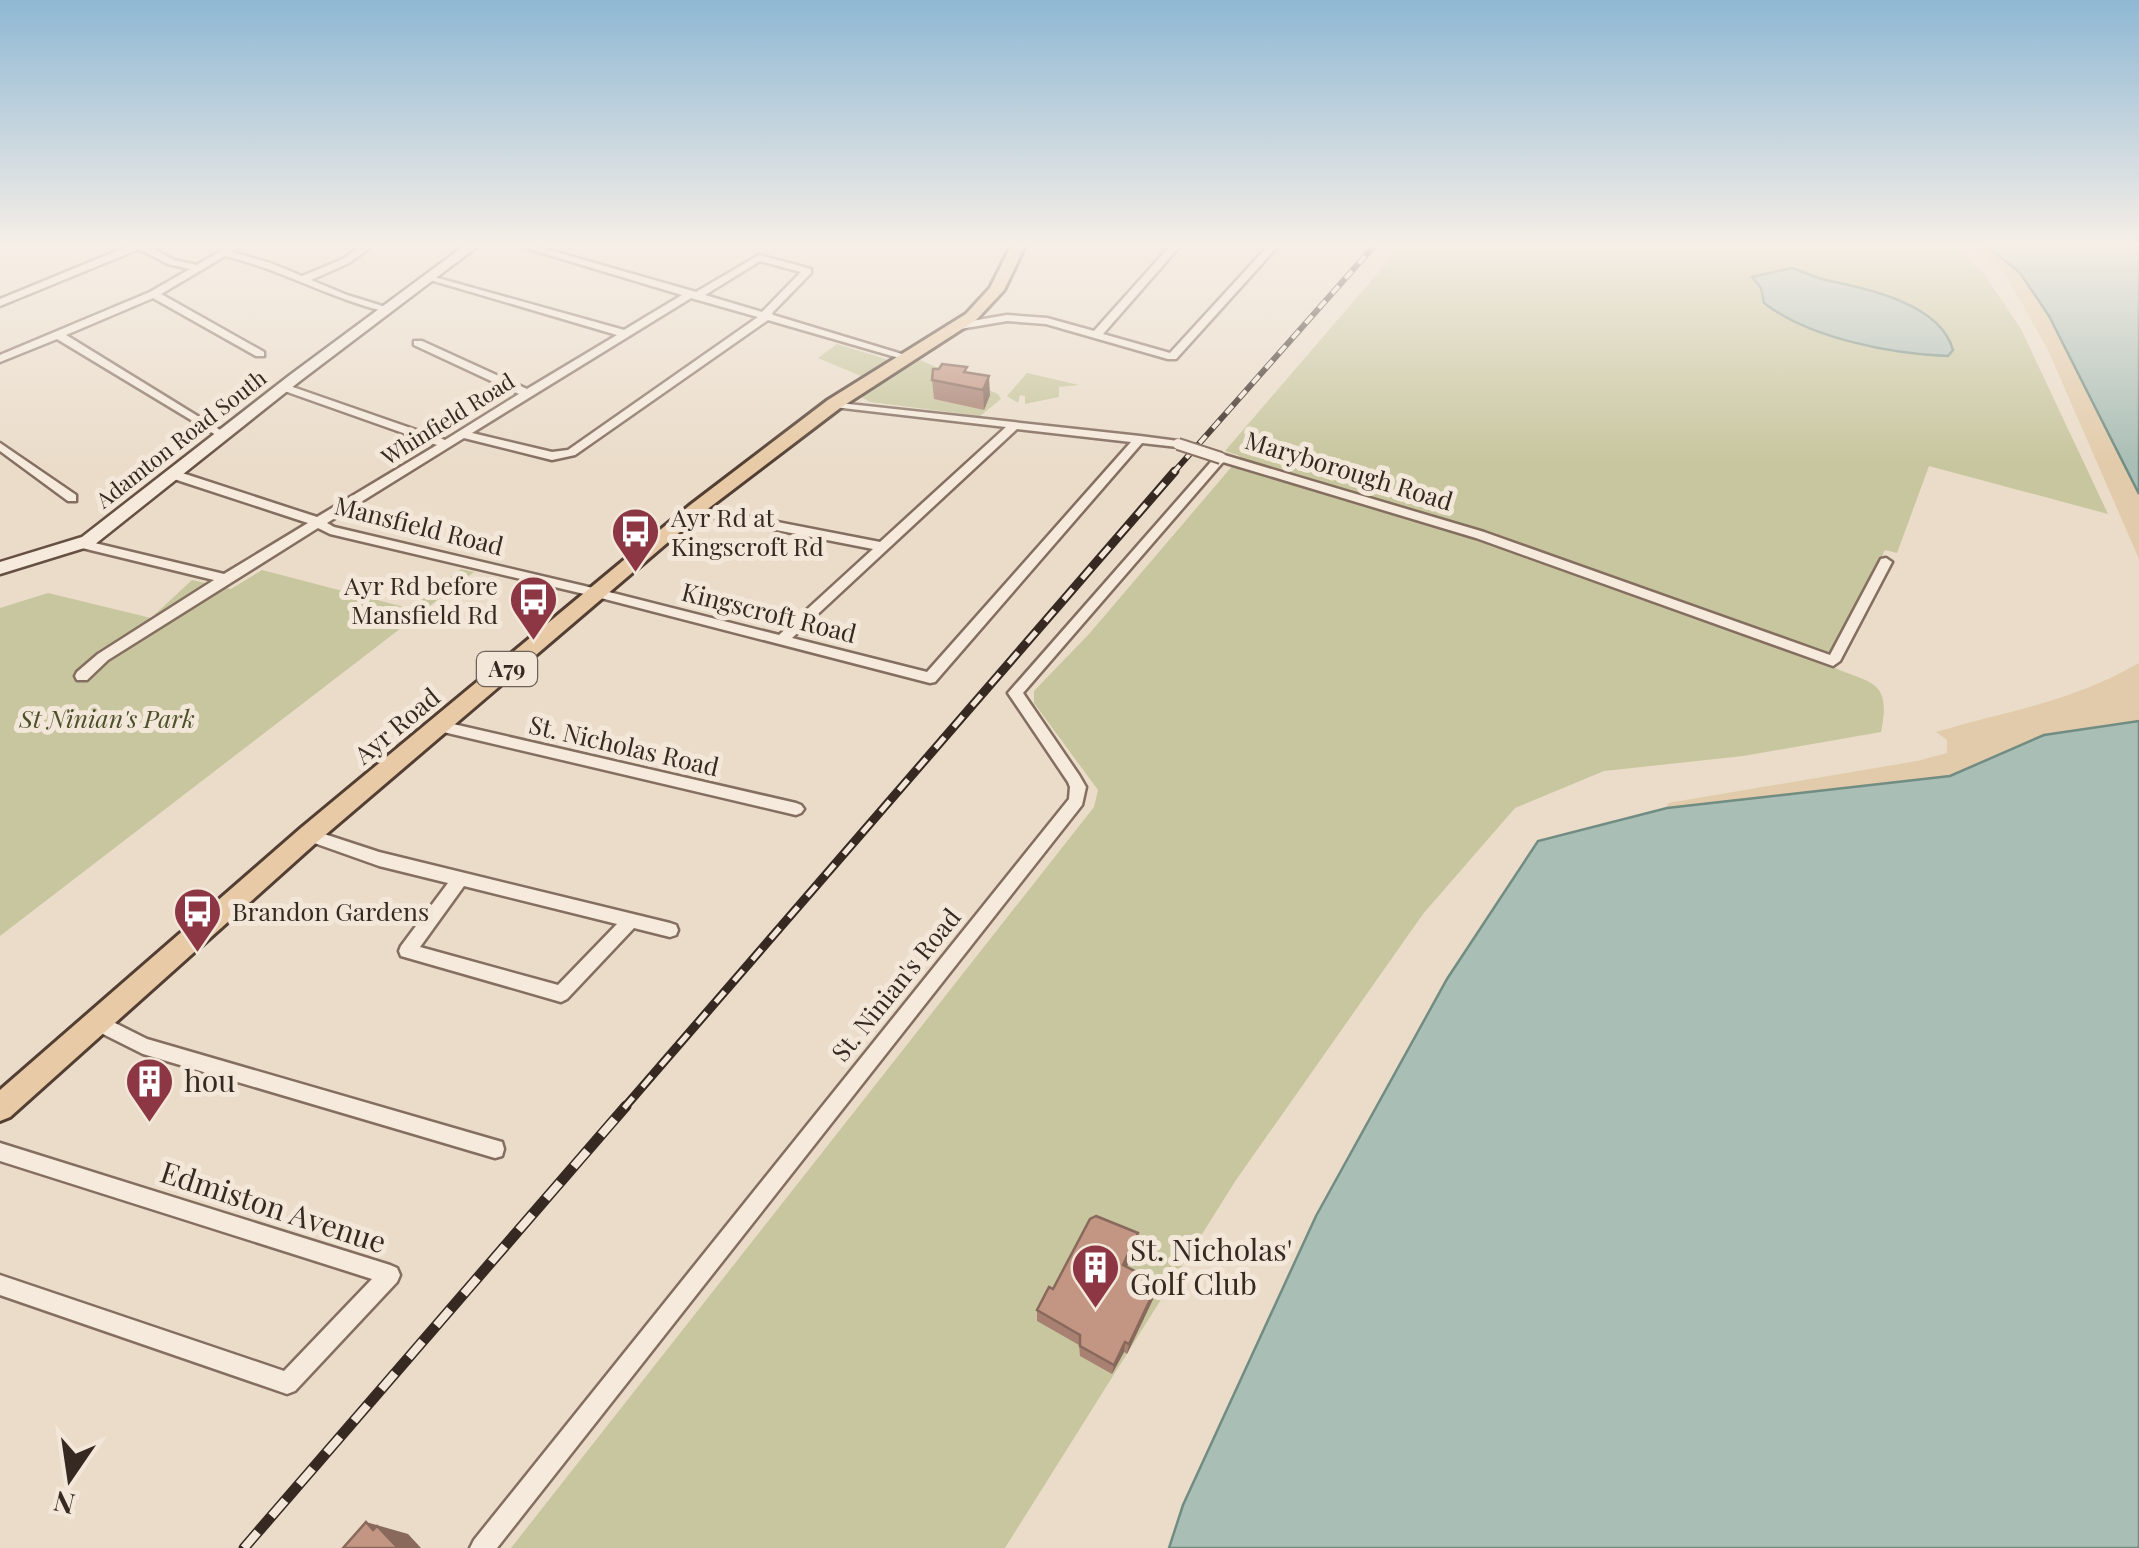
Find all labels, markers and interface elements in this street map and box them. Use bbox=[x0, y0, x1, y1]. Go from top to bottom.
street label: Adamton Road South bbox=[88, 362, 272, 515]
street label: Whinfield Road bbox=[374, 365, 520, 472]
street label: Maryborough Road bbox=[1242, 422, 1457, 517]
street label: Mansfield Road bbox=[331, 488, 507, 561]
place label: Ayr Rd at Kingscroft Rd bbox=[670, 500, 824, 562]
bus stop icon: Ayr Rd at Kingscroft Rd bbox=[610, 506, 662, 574]
place label: Ayr Rd before Mansfield Rd bbox=[343, 568, 498, 630]
bus stop icon: Ayr Rd before Mansfield Rd bbox=[507, 574, 559, 642]
street label: Kingscroft Road bbox=[679, 574, 860, 649]
road number: A79 bbox=[477, 652, 537, 686]
street label: Ayr Road bbox=[346, 679, 446, 771]
park label: St Ninian's Park bbox=[18, 701, 195, 734]
street label: St. Nicholas Road bbox=[526, 707, 722, 782]
bus stop icon: Brandon Gardens bbox=[171, 886, 223, 954]
place label: Brandon Gardens bbox=[232, 894, 429, 927]
street label: St. Ninian's Road bbox=[823, 901, 967, 1067]
building icon: hou bbox=[123, 1056, 175, 1124]
place label: hou bbox=[184, 1060, 236, 1100]
street label: Edmiston Avenue bbox=[156, 1151, 392, 1261]
place label: St. Nicholas' Golf Club bbox=[1130, 1229, 1292, 1303]
building icon: St. Nicholas' Golf Club bbox=[1069, 1242, 1121, 1310]
north arrow bbox=[20, 1428, 120, 1528]
text: N bbox=[50, 1484, 78, 1524]

